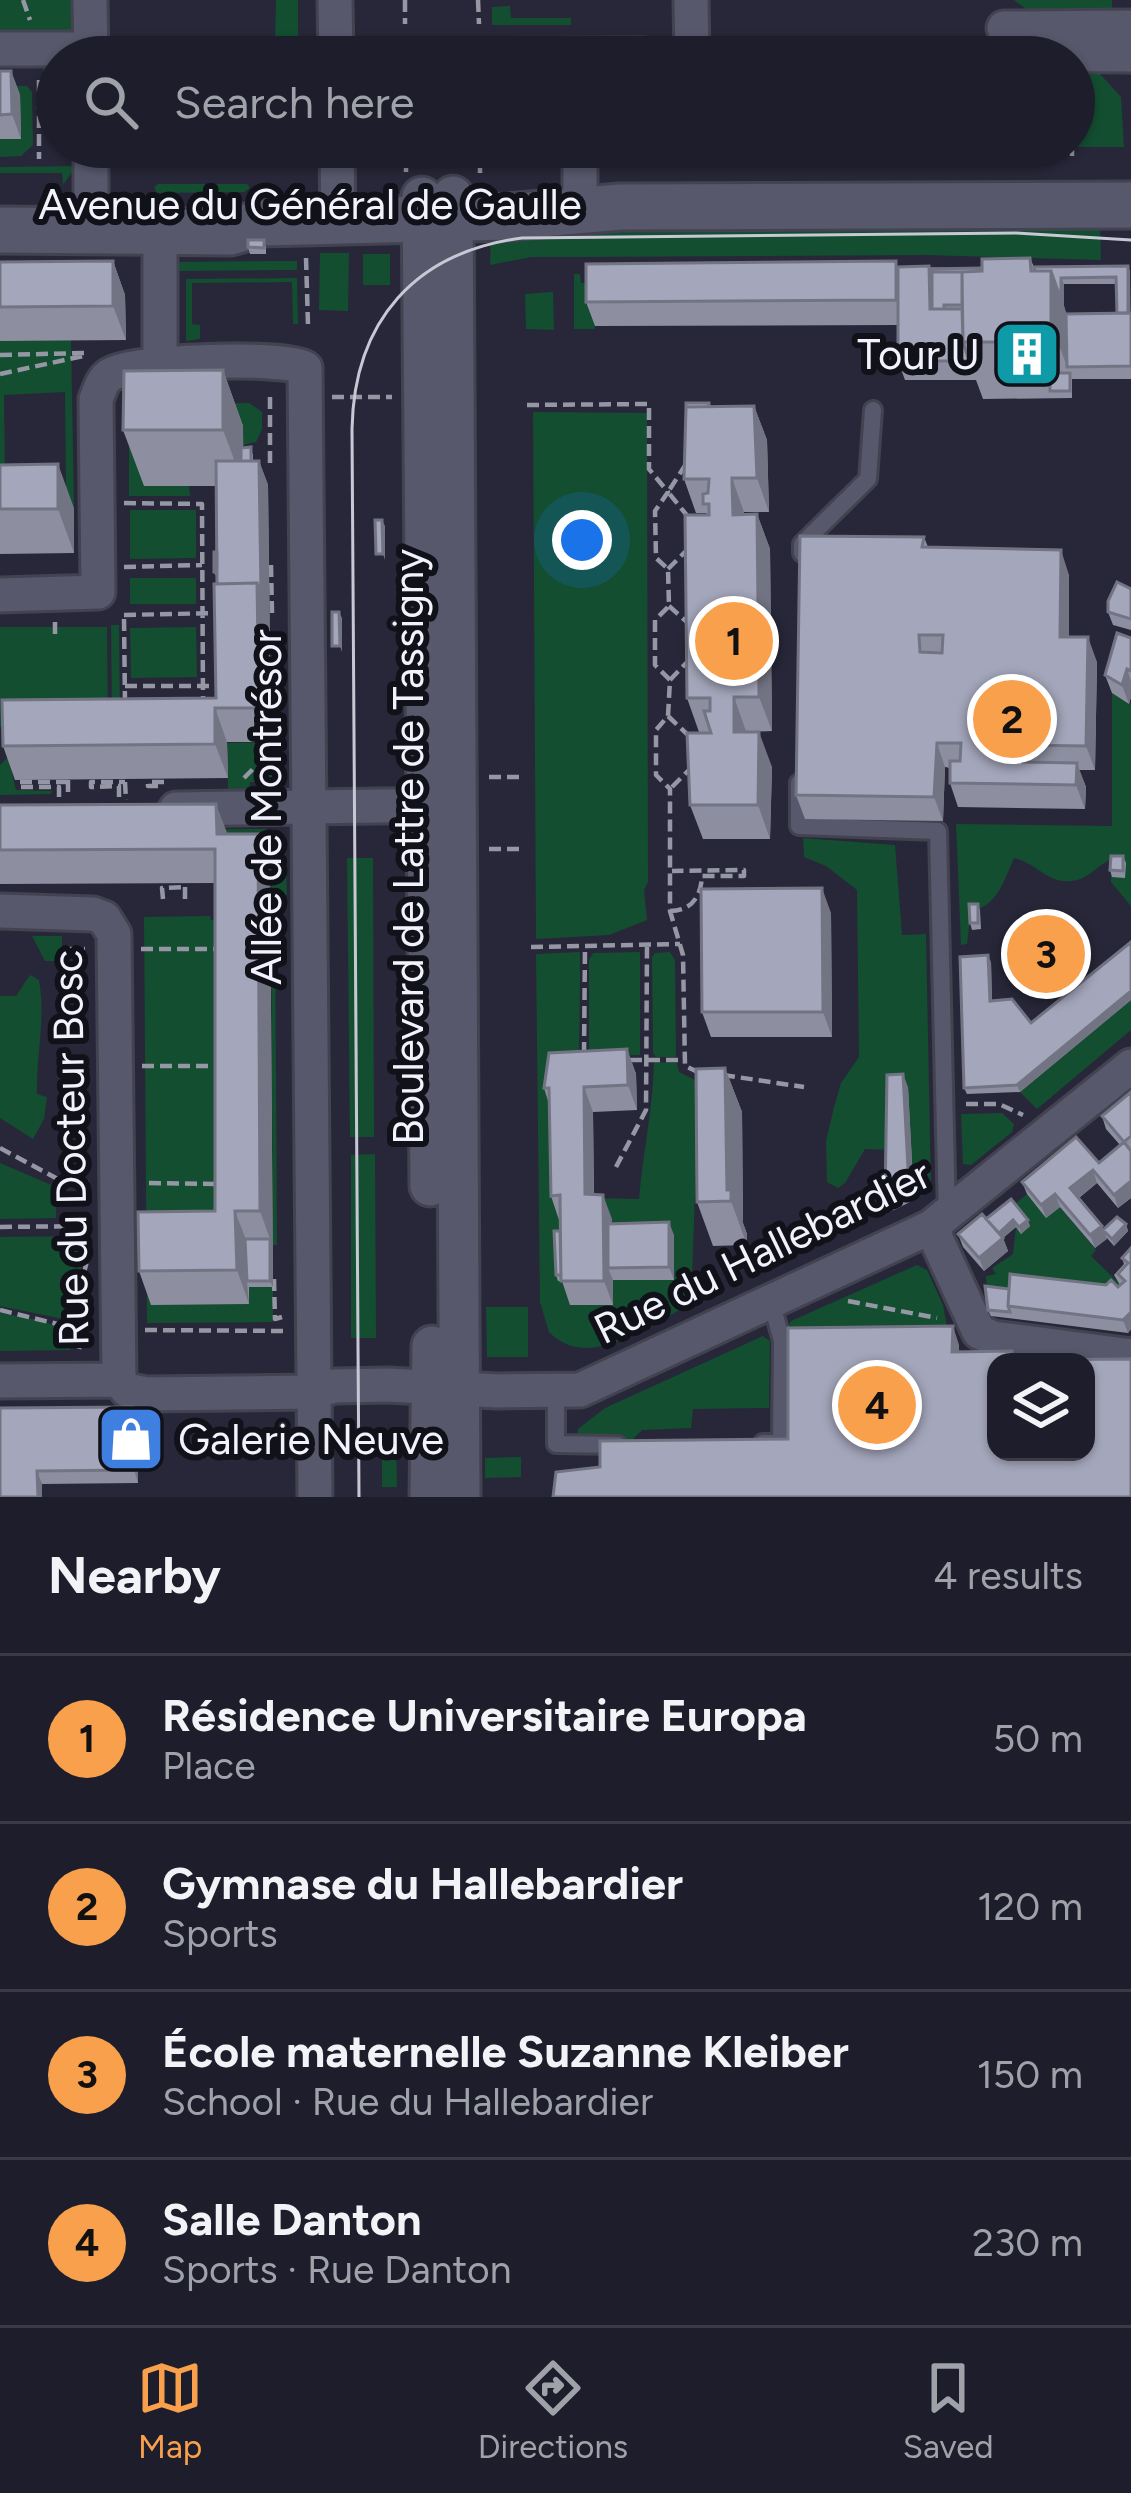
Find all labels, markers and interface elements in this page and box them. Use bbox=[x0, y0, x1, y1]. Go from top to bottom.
search box bbox=[36, 36, 1095, 168]
icon: search bbox=[78, 69, 144, 135]
text: Search here bbox=[174, 75, 414, 129]
street label: Avenue du Général de Gaulle bbox=[38, 179, 582, 230]
building icon: Tour U bbox=[992, 319, 1062, 389]
place label: Tour U bbox=[857, 329, 980, 380]
your location bbox=[552, 510, 612, 570]
street label: Boulevard de Lattre de Tassigny bbox=[383, 549, 434, 1145]
pin: 1 bbox=[695, 596, 773, 686]
street label: Allée de Montrésor bbox=[241, 629, 292, 985]
pin: 2 bbox=[973, 674, 1051, 764]
pin: 3 bbox=[1007, 909, 1085, 999]
street label: Rue du Docteur Bosc bbox=[42, 949, 99, 1347]
street label: Rue du Hallebardier bbox=[586, 1148, 939, 1355]
map controls bbox=[987, 1353, 1095, 1461]
button: layers bbox=[987, 1353, 1095, 1461]
pin: 4 bbox=[838, 1360, 916, 1450]
shop icon: Galerie Neuve bbox=[96, 1404, 166, 1474]
place label: Galerie Neuve bbox=[178, 1414, 444, 1465]
text: Nearby bbox=[48, 1545, 221, 1606]
text: 4 results bbox=[933, 1552, 1083, 1599]
text: Résidence Universitaire Europa bbox=[162, 1688, 807, 1742]
text: 1 bbox=[79, 1715, 95, 1762]
text: 50 m bbox=[993, 1715, 1083, 1762]
text: Place bbox=[162, 1742, 255, 1789]
text: Gymnase du Hallebardier bbox=[162, 1856, 683, 1910]
text: 2 bbox=[76, 1883, 98, 1930]
text: 120 m bbox=[977, 1883, 1083, 1930]
text: Sports bbox=[162, 1910, 278, 1957]
text: École maternelle Suzanne Kleiber bbox=[162, 2024, 849, 2078]
text: 3 bbox=[76, 2051, 98, 2098]
text: 150 m bbox=[977, 2051, 1083, 2098]
text: School · Rue du Hallebardier bbox=[162, 2078, 653, 2125]
text: Salle Danton bbox=[162, 2192, 422, 2246]
text: 4 bbox=[75, 2219, 99, 2266]
text: 230 m bbox=[972, 2219, 1083, 2266]
text: Sports · Rue Danton bbox=[162, 2246, 512, 2293]
tab: Map bbox=[137, 2355, 203, 2466]
tab: Directions bbox=[478, 2355, 628, 2466]
tab: Saved bbox=[903, 2355, 994, 2466]

